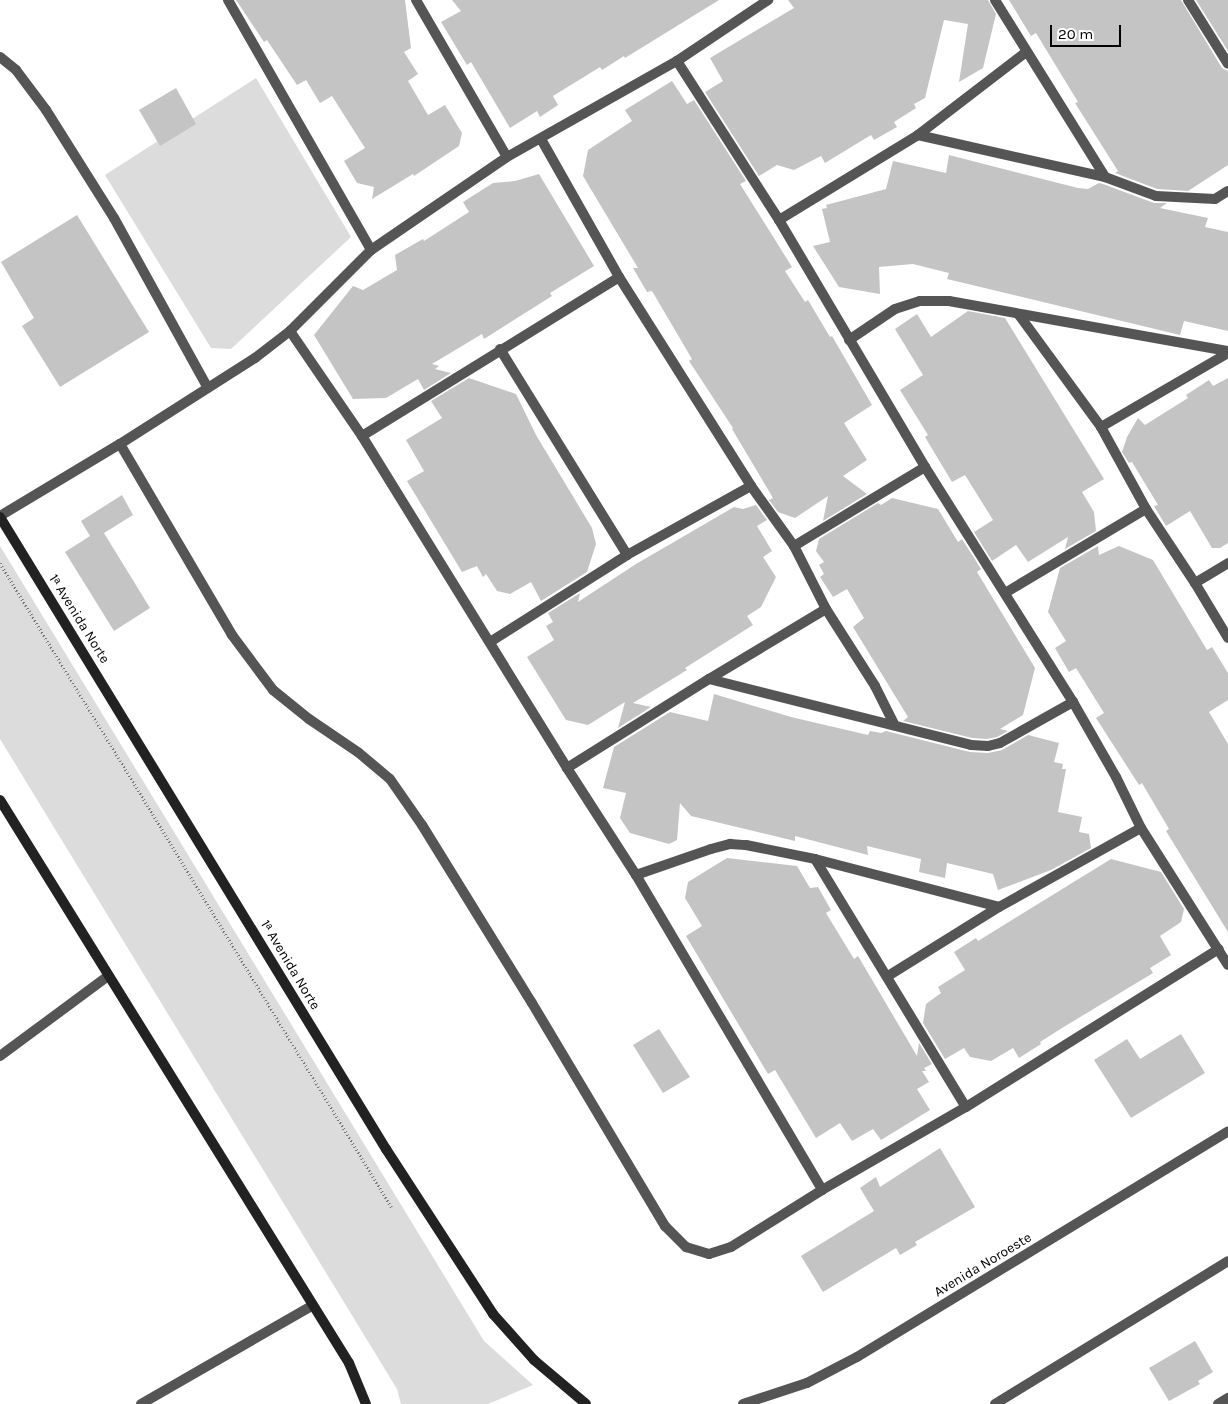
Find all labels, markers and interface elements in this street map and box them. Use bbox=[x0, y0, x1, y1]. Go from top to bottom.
scale bar bbox=[1053, 15, 1124, 47]
text: 20 m bbox=[1058, 25, 1093, 43]
street label: 1ᵃ Avenida Norte bbox=[45, 571, 113, 667]
street label: 1ᵃ Avenida Norte bbox=[257, 917, 323, 1013]
street label: Avenida Noroeste bbox=[931, 1229, 1035, 1301]

